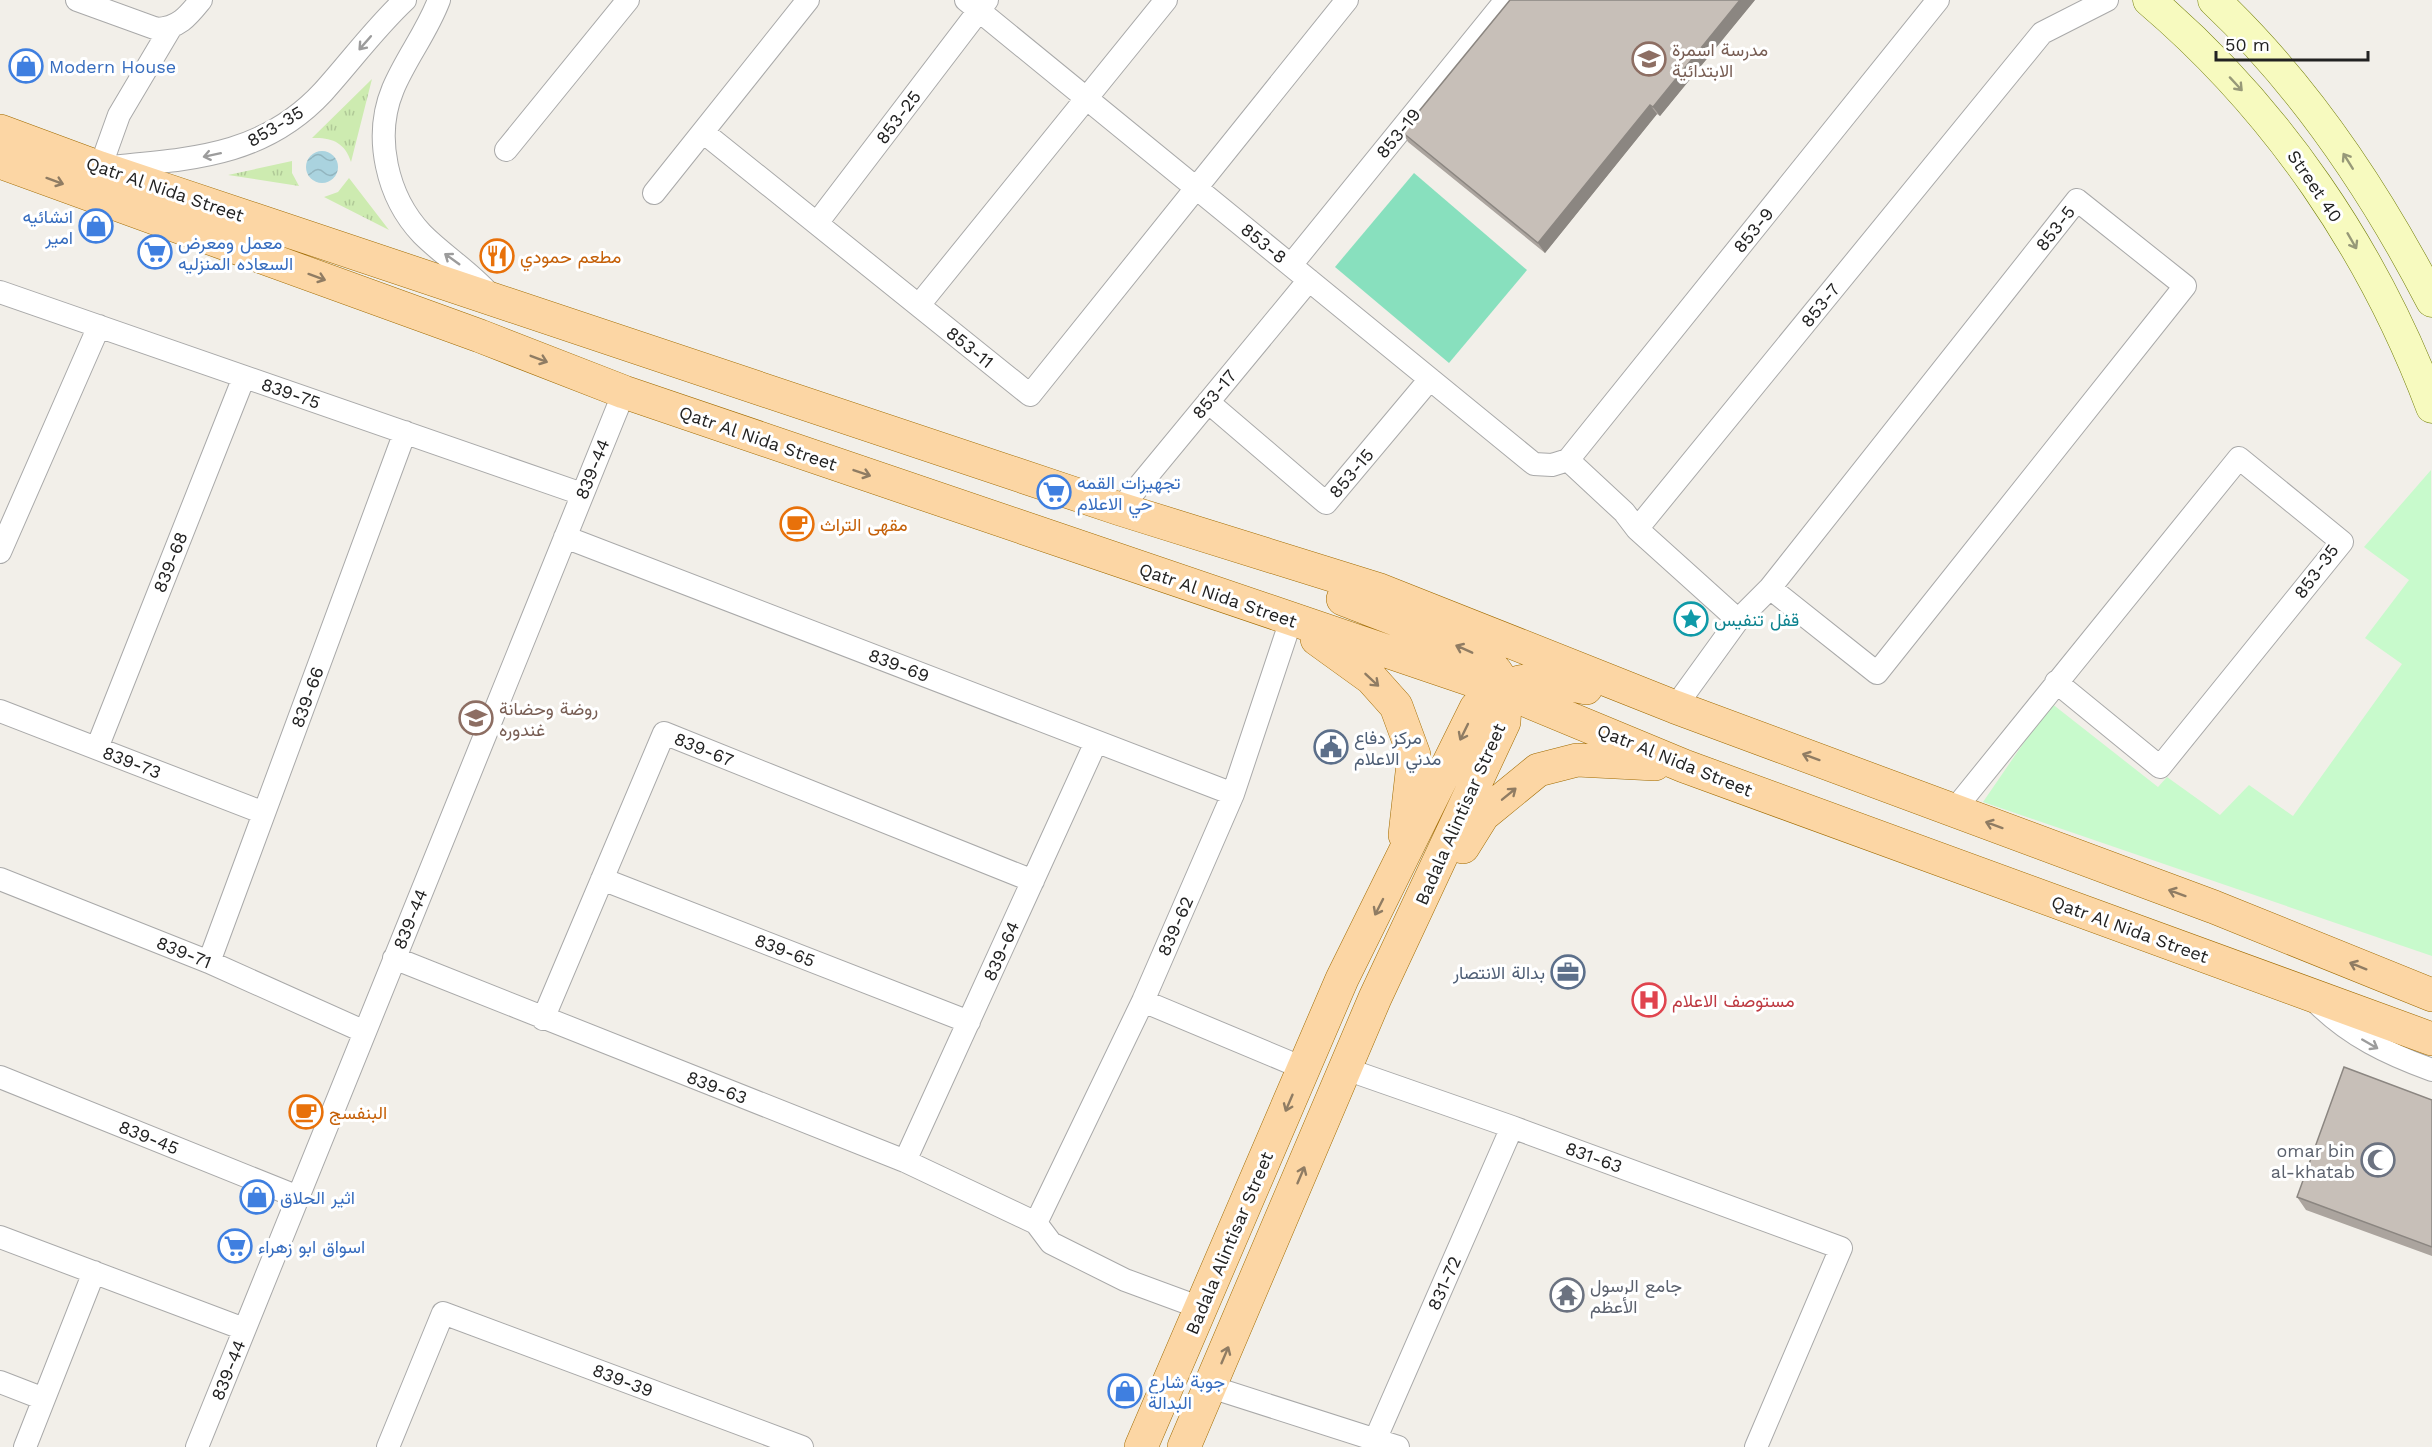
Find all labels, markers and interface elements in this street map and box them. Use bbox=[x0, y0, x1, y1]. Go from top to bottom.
scale bar bbox=[2216, 24, 2368, 62]
text: 50 m bbox=[2225, 34, 2270, 55]
one-way arrow bbox=[358, 35, 372, 50]
place label: مدرسة اسمرة الابتدائية bbox=[1672, 39, 1768, 81]
school or university icon: مدرسة اسمرة الابتدائية bbox=[1631, 41, 1667, 77]
shop icon: Modern House bbox=[8, 48, 44, 84]
place label: Modern House bbox=[49, 56, 176, 77]
one-way arrow bbox=[2229, 76, 2243, 91]
street label: 853-25 bbox=[871, 86, 925, 148]
street label: 853-35 bbox=[243, 101, 307, 151]
street label: 853-19 bbox=[1371, 104, 1425, 162]
street label: Street 40 bbox=[2283, 146, 2347, 226]
one-way arrow bbox=[202, 150, 222, 161]
street label: Qatr Al Nida Street bbox=[83, 152, 247, 226]
one-way arrow bbox=[2342, 153, 2354, 170]
one-way arrow bbox=[45, 177, 64, 188]
street label: 853-5 bbox=[2031, 201, 2079, 255]
street label: 853-9 bbox=[1728, 203, 1778, 257]
place label: انشائيه امير bbox=[22, 206, 73, 249]
shop icon: انشائيه امير bbox=[78, 208, 114, 244]
street label: 853-8 bbox=[1237, 218, 1291, 268]
place label: معمل ومعرض السعاده المنزليه bbox=[178, 232, 293, 275]
one-way arrow bbox=[2346, 232, 2358, 249]
supermarket icon: معمل ومعرض السعاده المنزليه bbox=[137, 234, 173, 270]
restaurant icon: مطعم حمودي bbox=[479, 238, 515, 274]
place label: مطعم حمودي bbox=[520, 246, 621, 272]
one-way arrow bbox=[445, 252, 461, 265]
one-way arrow bbox=[307, 272, 326, 283]
street label: 853-7 bbox=[1796, 279, 1844, 331]
street label: 853-11 bbox=[942, 322, 998, 372]
one-way arrow bbox=[530, 354, 548, 365]
street label: 853-17 bbox=[1187, 365, 1241, 423]
street label: 839-75 bbox=[259, 373, 323, 413]
street label: Qatr Al Nida Street bbox=[676, 401, 840, 475]
street label: 839-44 bbox=[570, 436, 614, 502]
street label: 853-15 bbox=[1324, 444, 1378, 502]
one-way arrow bbox=[852, 469, 871, 480]
place label: تجهيزات القمه حي الاعلام bbox=[1077, 472, 1181, 519]
supermarket icon: تجهيزات القمه حي الاعلام bbox=[1036, 474, 1072, 510]
cafe icon: مقهى التراث bbox=[779, 506, 815, 542]
place label: مقهى التراث bbox=[820, 514, 908, 536]
street label: 839-68 bbox=[148, 529, 192, 595]
street label: 853-35 bbox=[2289, 540, 2343, 602]
street label: Qatr Al Nida Street bbox=[1136, 558, 1300, 632]
place icon: قفل تنفيس bbox=[1673, 601, 1709, 637]
place label: قفل تنفيس bbox=[1714, 609, 1799, 631]
one-way arrow bbox=[1456, 643, 1474, 654]
street label: 839-69 bbox=[866, 644, 932, 686]
street label: 839-66 bbox=[286, 664, 328, 730]
one-way arrow bbox=[1364, 673, 1379, 687]
place label: روضة وحضانة غندوره bbox=[499, 698, 598, 741]
school or university icon: روضة وحضانة غندوره bbox=[458, 700, 494, 736]
street label: Qatr Al Nida Street bbox=[1594, 719, 1756, 801]
street label: Badala Alintisar Street bbox=[1410, 720, 1510, 908]
one-way arrow bbox=[1458, 722, 1470, 740]
place label: مركز دفاع مدني الاعلام bbox=[1354, 727, 1441, 774]
street label: 839-67 bbox=[671, 728, 737, 770]
public building icon: مركز دفاع مدني الاعلام bbox=[1313, 729, 1349, 765]
street label: 839-73 bbox=[100, 741, 164, 783]
one-way arrow bbox=[1802, 751, 1821, 762]
one-way arrow bbox=[1501, 787, 1517, 800]
one-way arrow bbox=[1985, 819, 2004, 830]
street label: 839-44 bbox=[388, 886, 432, 952]
one-way arrow bbox=[2168, 887, 2187, 898]
street label: Qatr Al Nida Street bbox=[2049, 891, 2212, 967]
street label: 839-62 bbox=[1153, 893, 1197, 959]
one-way arrow bbox=[1372, 898, 1384, 916]
street label: 839-64 bbox=[979, 918, 1023, 984]
street label: 839-65 bbox=[752, 929, 818, 971]
street label: 839-71 bbox=[153, 931, 215, 973]
office icon: بدالة الانتصار bbox=[1550, 954, 1586, 990]
one-way arrow bbox=[2349, 960, 2368, 971]
place label: بدالة الانتصار bbox=[1452, 962, 1545, 984]
hospital icon: مستوصف الاعلام bbox=[1631, 982, 1667, 1018]
place label: مستوصف الاعلام bbox=[1672, 990, 1795, 1013]
one-way arrow bbox=[2361, 1039, 2379, 1050]
street label: 839-63 bbox=[684, 1066, 750, 1108]
cafe icon: البنفسج bbox=[288, 1094, 324, 1130]
one-way arrow bbox=[1282, 1094, 1294, 1112]
place label: البنفسج bbox=[329, 1102, 387, 1125]
street label: 839-45 bbox=[116, 1115, 182, 1159]
street label: 831-63 bbox=[1563, 1137, 1625, 1177]
place label: omar bin al-khatab bbox=[2271, 1140, 2355, 1182]
mosque icon: omar bin al-khatab bbox=[2360, 1142, 2396, 1178]
street label: Badala Alintisar Street bbox=[1181, 1148, 1277, 1338]
one-way arrow bbox=[1296, 1167, 1307, 1185]
shop icon: اثير الحلاق bbox=[239, 1179, 275, 1215]
place label: اثير الحلاق bbox=[280, 1187, 355, 1209]
supermarket icon: اسواق ابو زهراء bbox=[217, 1228, 253, 1264]
place label: اسواق ابو زهراء bbox=[258, 1236, 365, 1258]
street label: 831-72 bbox=[1423, 1253, 1465, 1313]
place label: جامع الرسول الأعظم bbox=[1590, 1275, 1682, 1319]
temple icon: جامع الرسول الأعظم bbox=[1549, 1277, 1585, 1313]
street label: 839-44 bbox=[206, 1337, 250, 1403]
one-way arrow bbox=[1220, 1346, 1231, 1365]
street label: 839-39 bbox=[590, 1359, 656, 1401]
place label: جوبة شارع البدالة bbox=[1148, 1371, 1225, 1413]
shop icon: جوبة شارع البدالة bbox=[1107, 1373, 1143, 1409]

